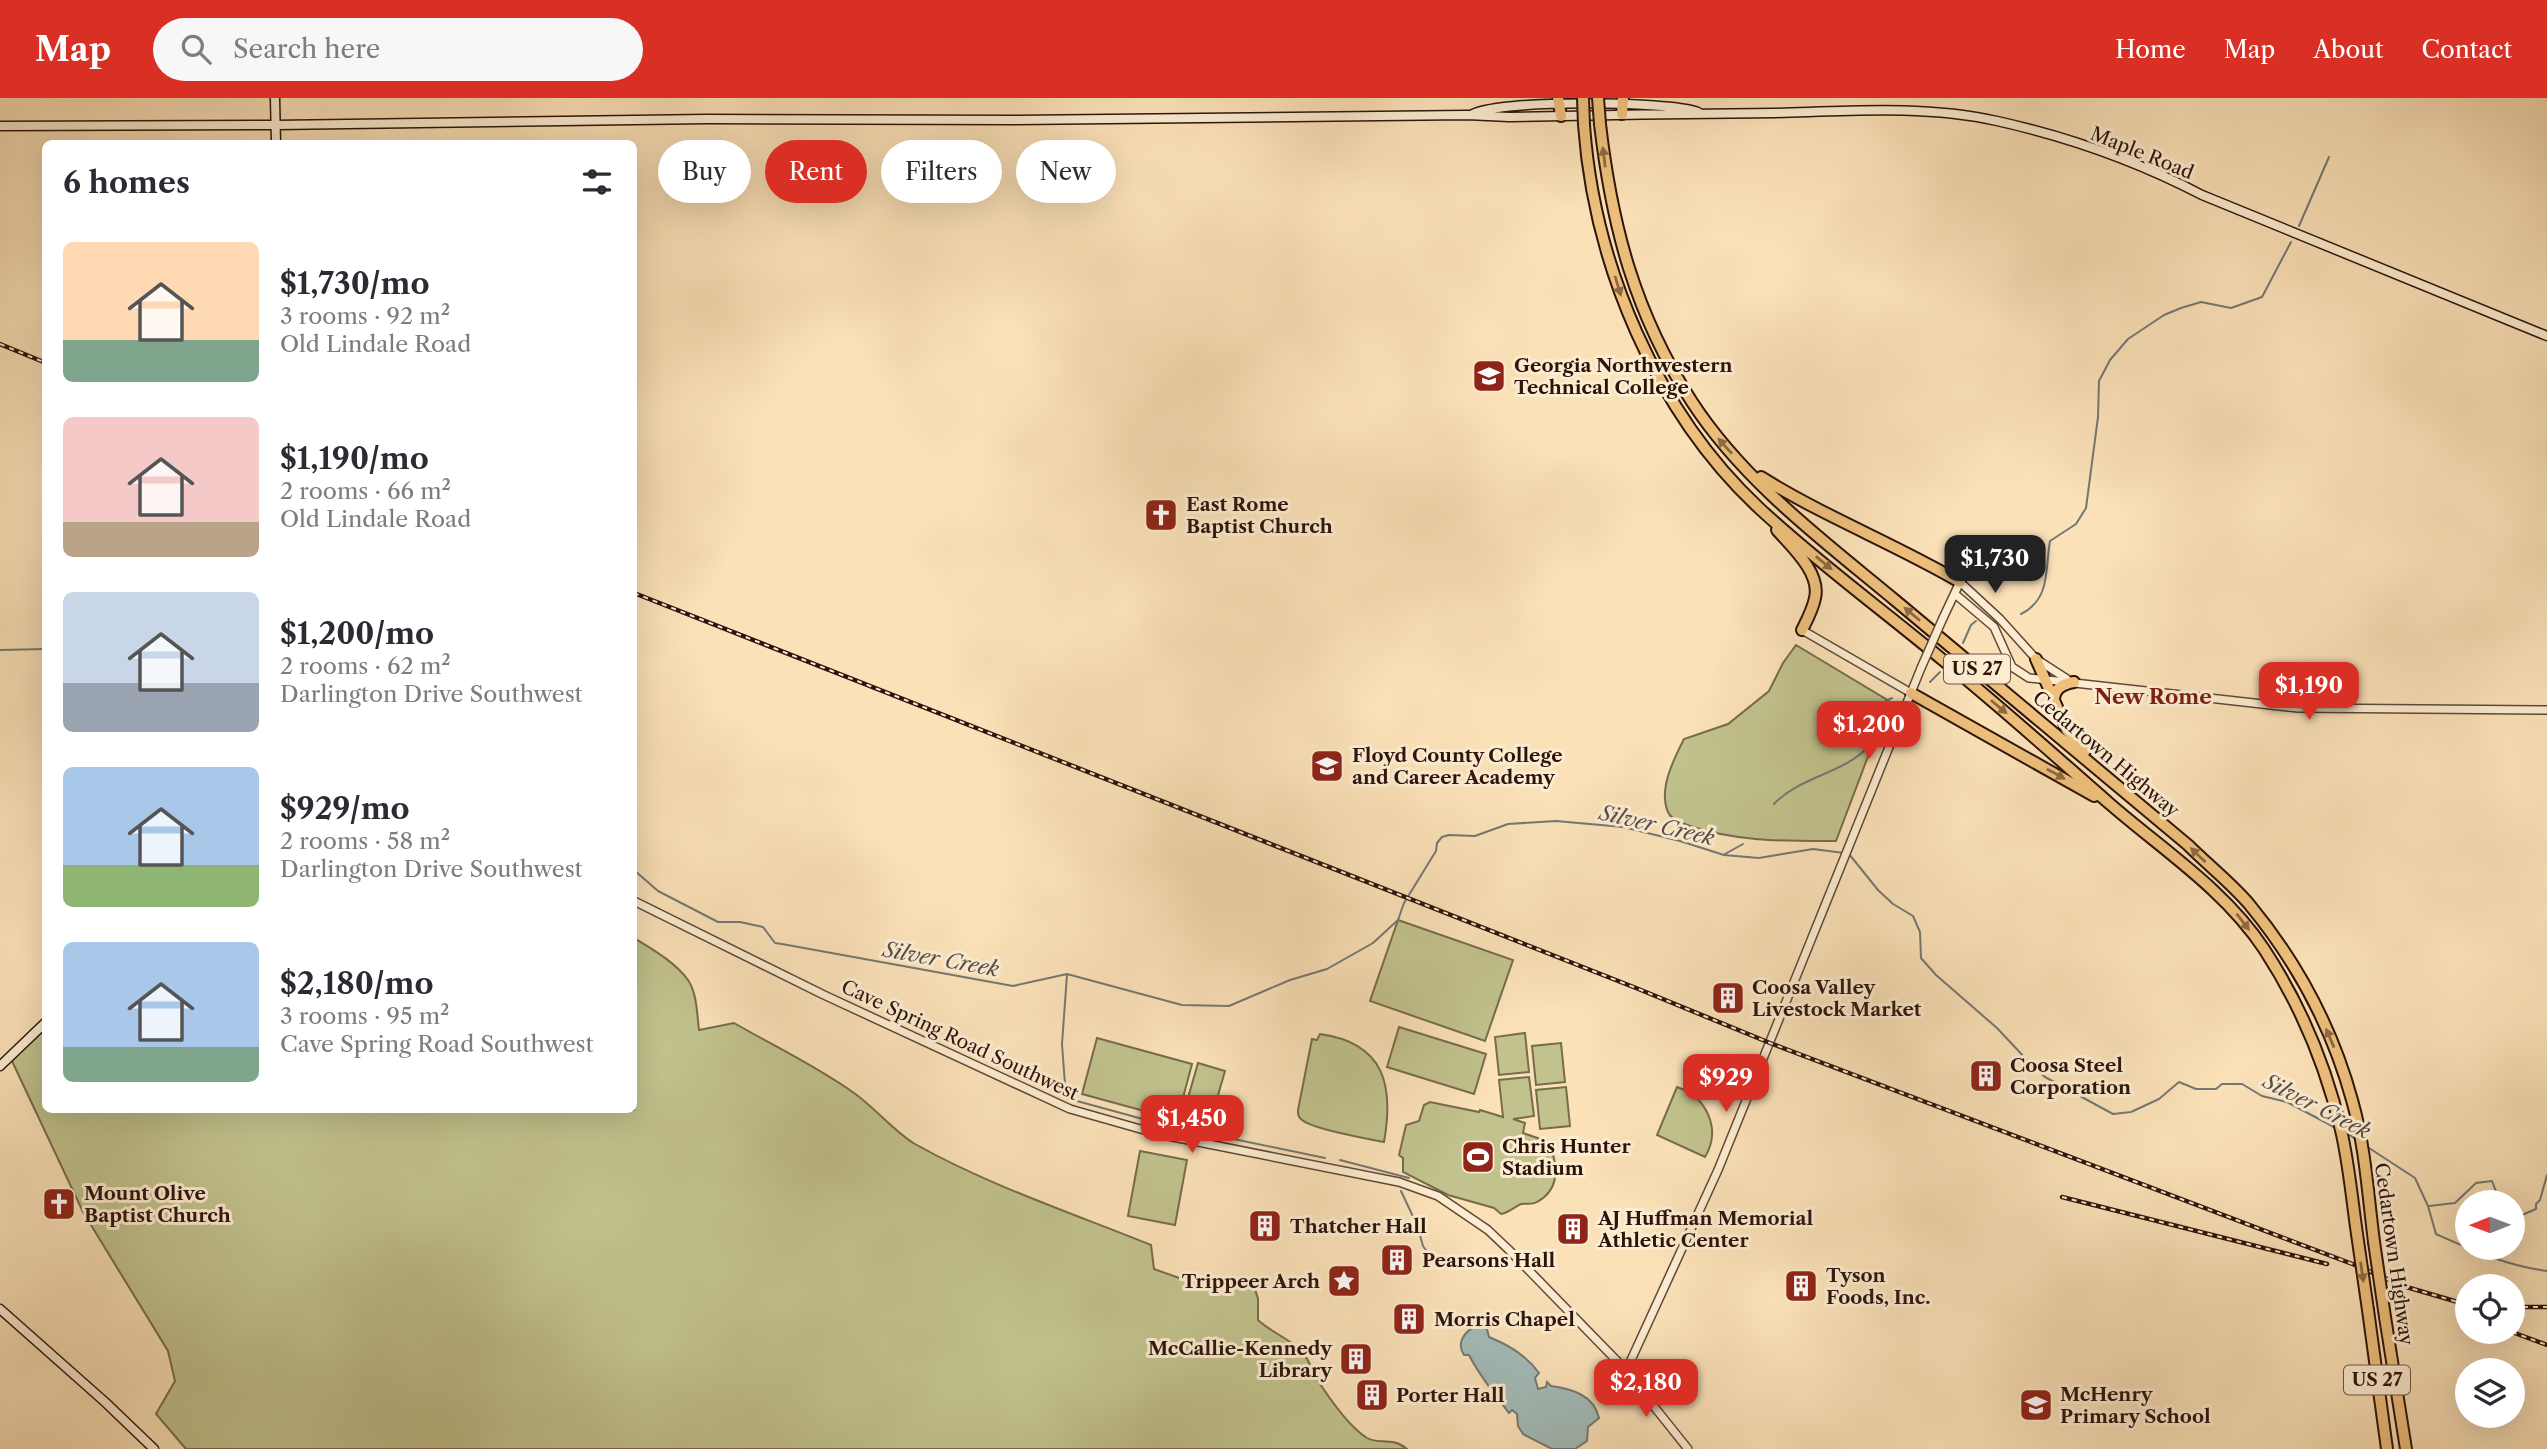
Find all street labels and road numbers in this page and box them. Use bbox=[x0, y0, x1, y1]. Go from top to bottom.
street label: Maple Road bbox=[2087, 122, 2197, 184]
road number: US 27 bbox=[1944, 654, 2010, 684]
street label: Cedartown Highway bbox=[2028, 686, 2184, 822]
street label: Cave Spring Road Southwest bbox=[838, 975, 1083, 1105]
street label: Cedartown Highway bbox=[2370, 1161, 2418, 1347]
road number: US 27 bbox=[2344, 1366, 2410, 1394]

